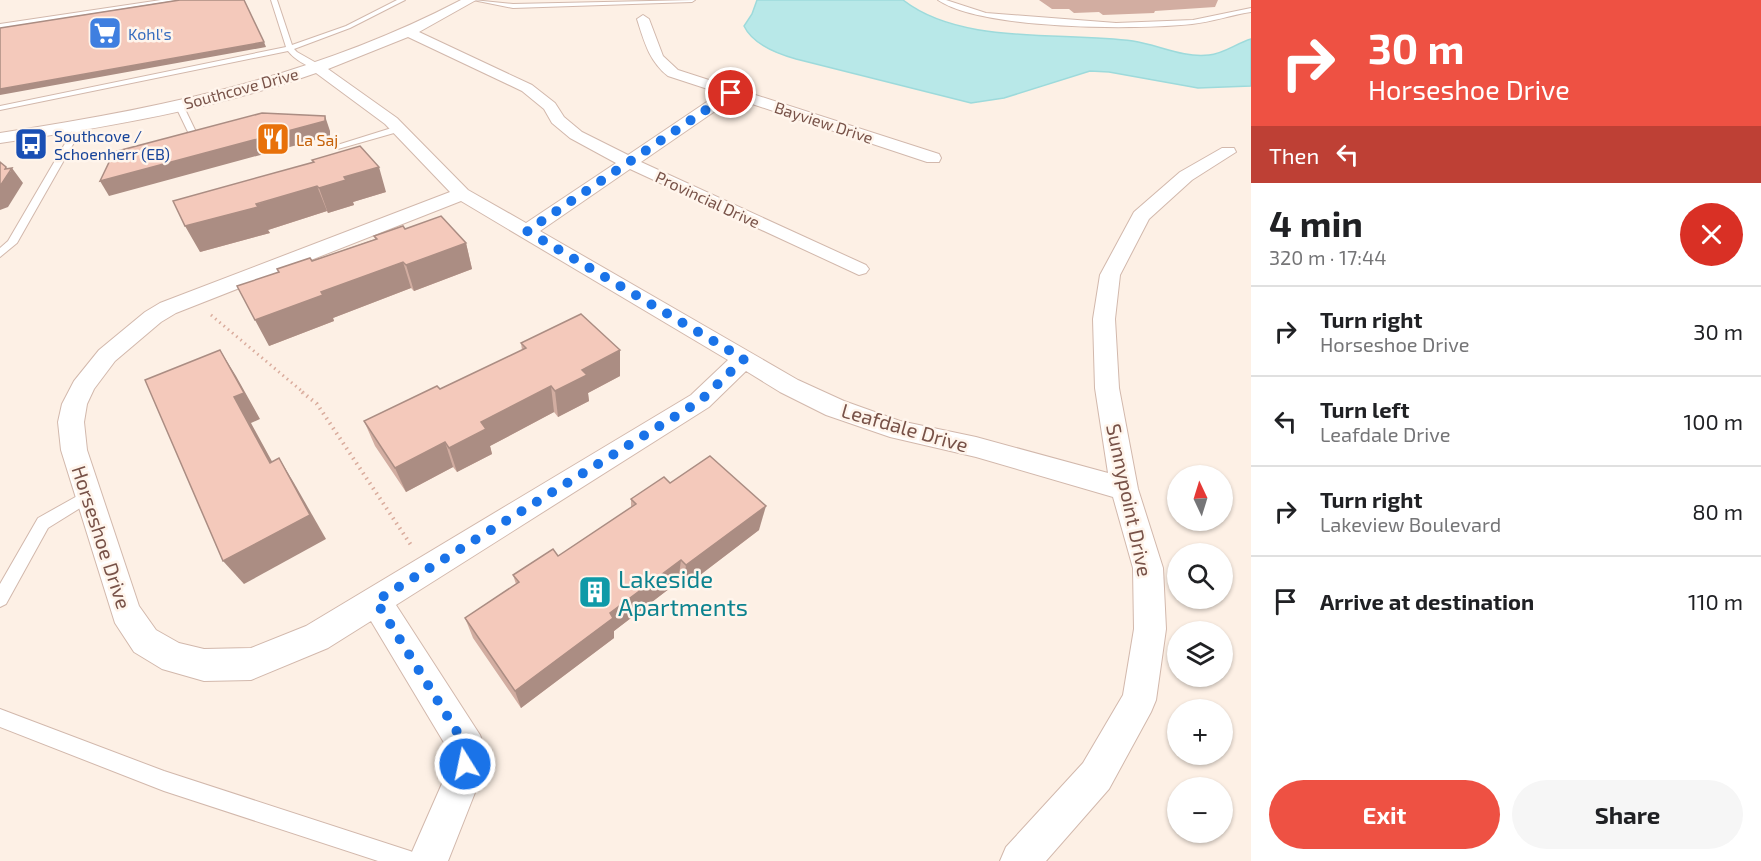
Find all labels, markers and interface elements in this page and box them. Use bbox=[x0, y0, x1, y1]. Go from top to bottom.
supermarket icon: Kohl's bbox=[87, 15, 123, 51]
text: 30 m bbox=[1368, 22, 1464, 72]
place label: Kohl's bbox=[128, 24, 172, 43]
icon: right bbox=[1269, 24, 1347, 102]
street label: Southcove Drive bbox=[182, 64, 300, 112]
pin bbox=[705, 67, 756, 118]
text: Horseshoe Drive bbox=[1368, 73, 1570, 105]
icon: arrive bbox=[714, 76, 747, 109]
street label: Bayview Drive bbox=[772, 97, 876, 147]
restaurant icon: La Saj bbox=[255, 121, 291, 157]
bus stop icon: Southcove / Schoenherr (EB) bbox=[13, 126, 49, 162]
place label: Southcove / Schoenherr (EB) bbox=[54, 126, 170, 163]
place label: La Saj bbox=[296, 130, 338, 150]
icon: left bbox=[1331, 138, 1364, 171]
text: Then bbox=[1269, 142, 1319, 168]
street label: Provincial Drive bbox=[653, 167, 763, 231]
text: 4 min bbox=[1269, 201, 1363, 244]
button: close bbox=[1680, 203, 1743, 266]
text: 320 m · 17:44 bbox=[1269, 245, 1387, 269]
text: Turn right bbox=[1320, 306, 1422, 332]
icon: right bbox=[1269, 315, 1302, 348]
text: 30 m bbox=[1693, 318, 1743, 344]
text: Horseshoe Drive bbox=[1320, 332, 1469, 356]
text: Turn left bbox=[1320, 396, 1409, 422]
street label: Leafdale Drive bbox=[839, 397, 971, 457]
icon: left bbox=[1269, 405, 1302, 438]
text: 100 m bbox=[1684, 408, 1743, 434]
street label: Sunnypoint Drive bbox=[1102, 421, 1158, 579]
text: Leafdale Drive bbox=[1320, 422, 1451, 446]
street label: Horseshoe Drive bbox=[67, 462, 137, 612]
north arrow bbox=[1167, 465, 1233, 531]
map controls bbox=[1167, 465, 1233, 843]
text: Turn right bbox=[1320, 486, 1422, 512]
icon: right bbox=[1269, 495, 1302, 528]
text: 80 m bbox=[1692, 498, 1743, 524]
text: Lakeview Boulevard bbox=[1320, 512, 1501, 536]
button: search bbox=[1167, 543, 1233, 609]
place label: Lakeside Apartments bbox=[618, 564, 748, 621]
building icon: Lakeside Apartments bbox=[577, 574, 613, 610]
icon: arrive bbox=[1269, 585, 1302, 618]
text: Arrive at destination bbox=[1320, 588, 1534, 614]
text: 110 m bbox=[1688, 588, 1743, 614]
button: layers bbox=[1167, 621, 1233, 687]
button: + bbox=[1167, 699, 1233, 765]
position arrow bbox=[433, 732, 497, 796]
button: − bbox=[1167, 777, 1233, 843]
button: Exit bbox=[1269, 780, 1500, 849]
button: Share bbox=[1512, 780, 1743, 849]

